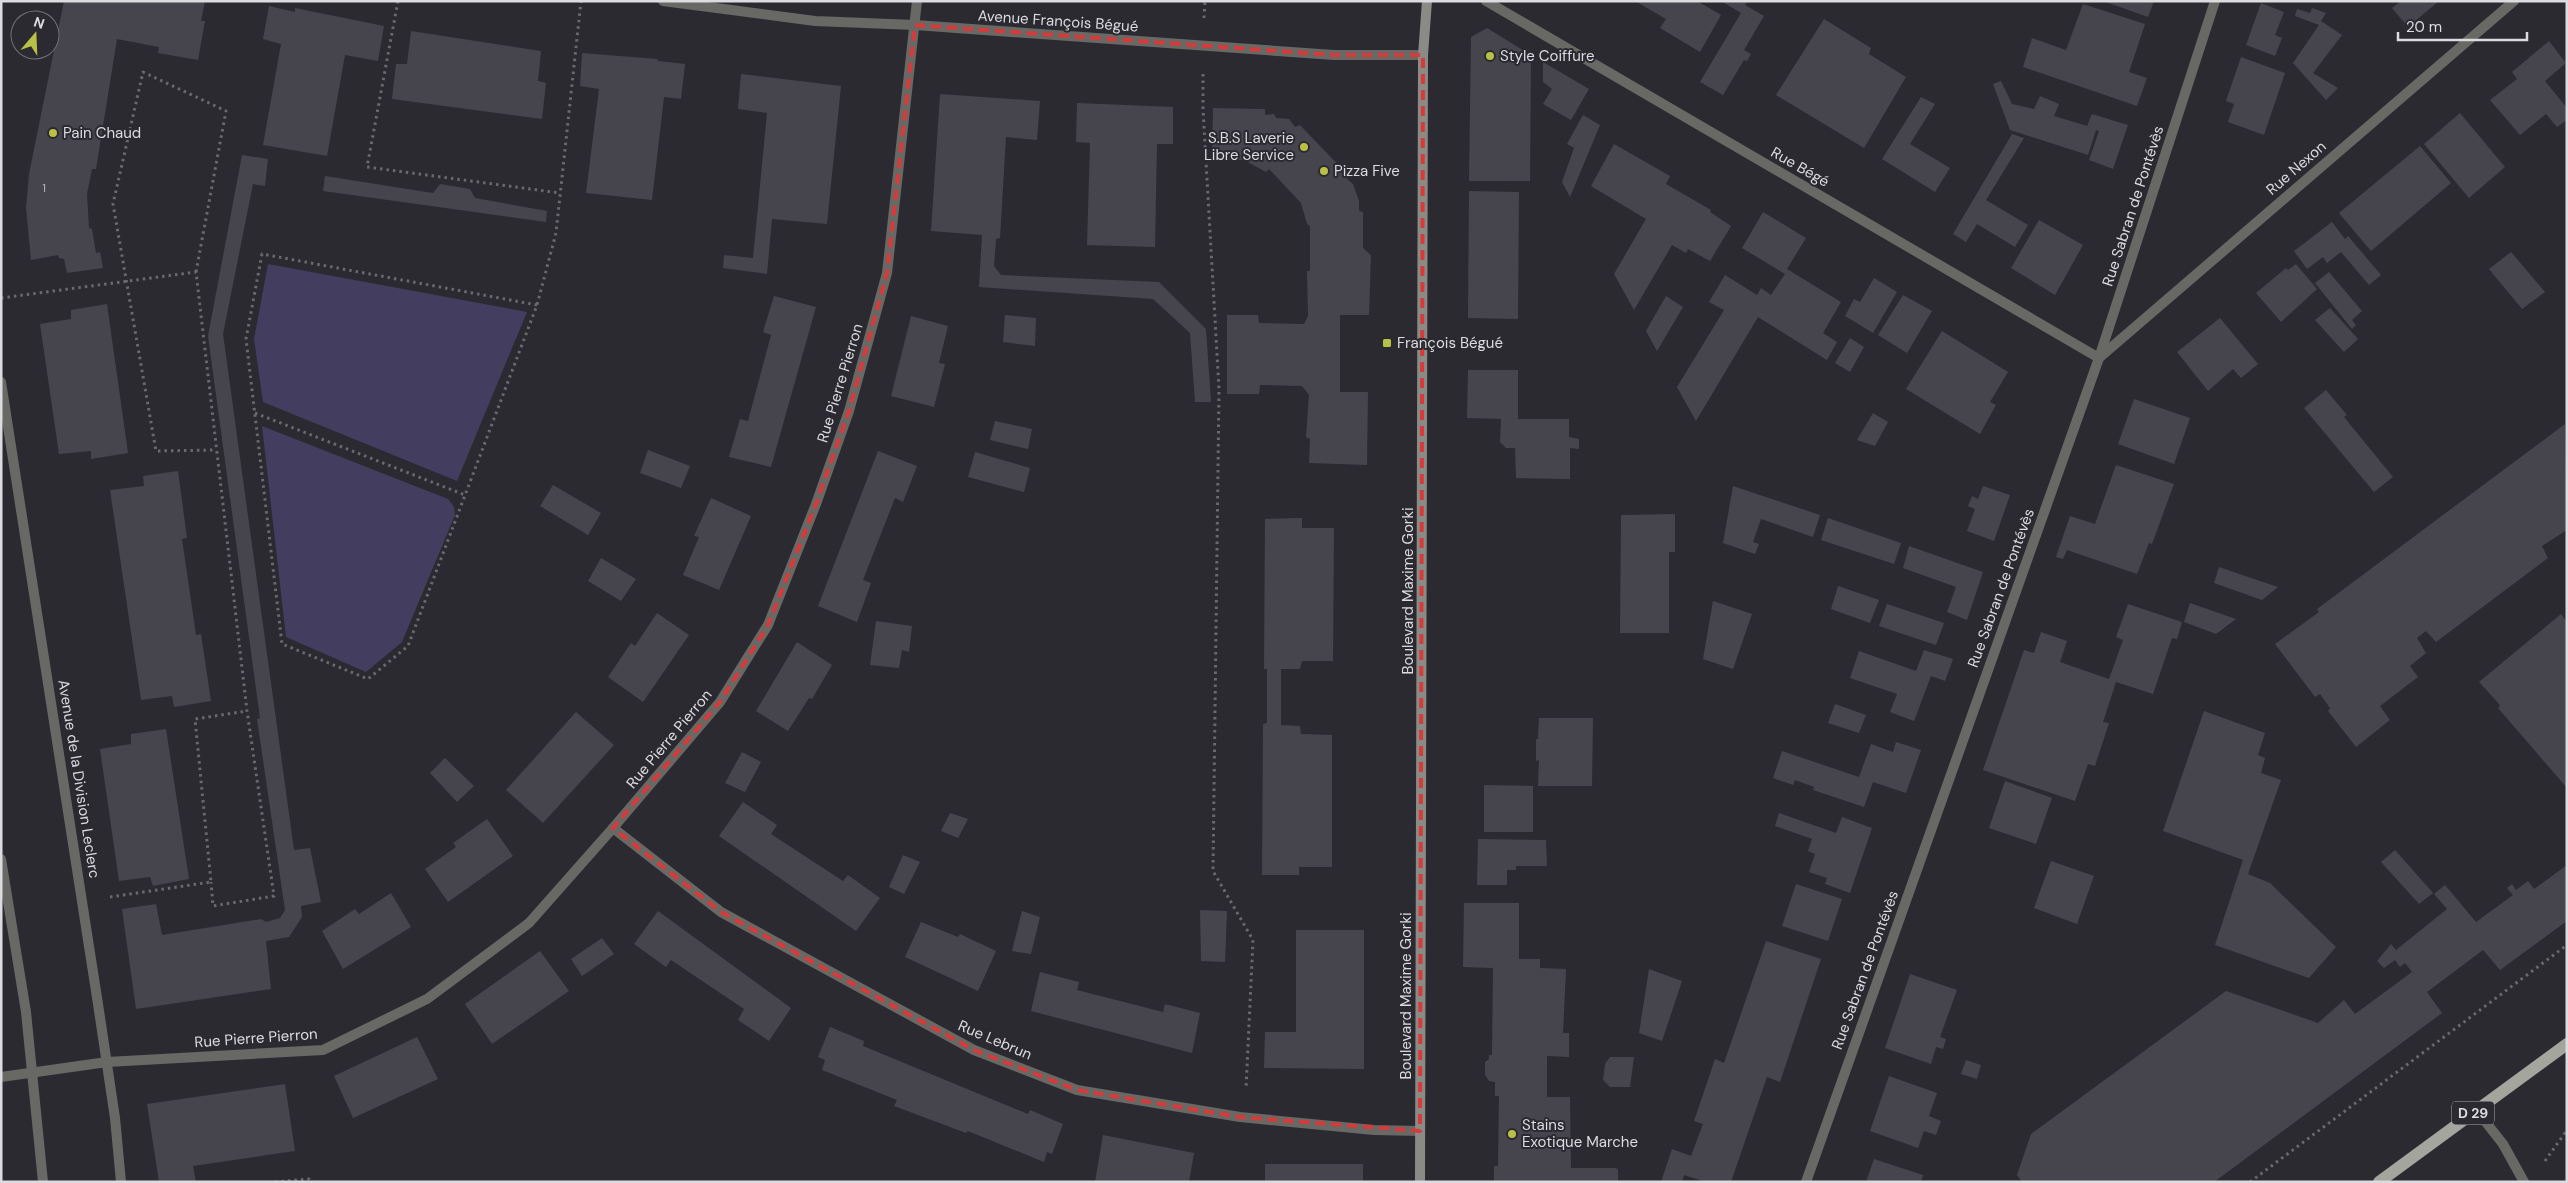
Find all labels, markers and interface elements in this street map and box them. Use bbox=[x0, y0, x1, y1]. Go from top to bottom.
street label: Avenue François Bégué bbox=[977, 5, 1139, 37]
north arrow bbox=[10, 10, 60, 60]
scale bar bbox=[2398, 10, 2527, 42]
text: N bbox=[31, 13, 47, 33]
text: 20 m bbox=[2406, 17, 2442, 37]
place label: Style Coiffure bbox=[1500, 46, 1595, 66]
marker: Style Coiffure bbox=[1484, 50, 1496, 62]
place label: Pain Chaud bbox=[63, 123, 141, 143]
street label: Rue Sabran de Pontévès bbox=[2098, 123, 2168, 289]
marker: Pain Chaud bbox=[47, 127, 59, 139]
place label: S.B.S Laverie Libre Service bbox=[1204, 128, 1294, 165]
street label: Rue Nexon bbox=[2262, 136, 2330, 200]
marker: S.B.S Laverie Libre Service bbox=[1298, 141, 1310, 153]
street label: Rue Bégé bbox=[1767, 142, 1833, 192]
place label: Pizza Five bbox=[1334, 161, 1400, 181]
marker: Pizza Five bbox=[1318, 165, 1330, 177]
house number: 1 bbox=[42, 180, 46, 196]
street label: Rue Pierre Pierron bbox=[812, 321, 868, 445]
place label: François Bégué bbox=[1397, 333, 1503, 353]
marker: François Bégué bbox=[1381, 337, 1393, 349]
street label: Rue Sabran de Pontévès bbox=[1963, 506, 2039, 670]
street label: Boulevard Maxime Gorki bbox=[1398, 507, 1418, 675]
street label: Avenue de la Division Leclerc bbox=[53, 678, 105, 880]
street label: Rue Pierre Pierron bbox=[622, 685, 716, 793]
street label: Rue Sabran de Pontévès bbox=[1827, 888, 1903, 1052]
street label: Boulevard Maxime Gorki bbox=[1396, 912, 1416, 1080]
street label: Rue Lebrun bbox=[955, 1016, 1035, 1064]
street label: Rue Pierre Pierron bbox=[194, 1024, 318, 1052]
road number: D 29 bbox=[2452, 1102, 2494, 1124]
place label: Stains Exotique Marche bbox=[1522, 1115, 1638, 1152]
marker: Stains Exotique Marche bbox=[1506, 1128, 1518, 1140]

